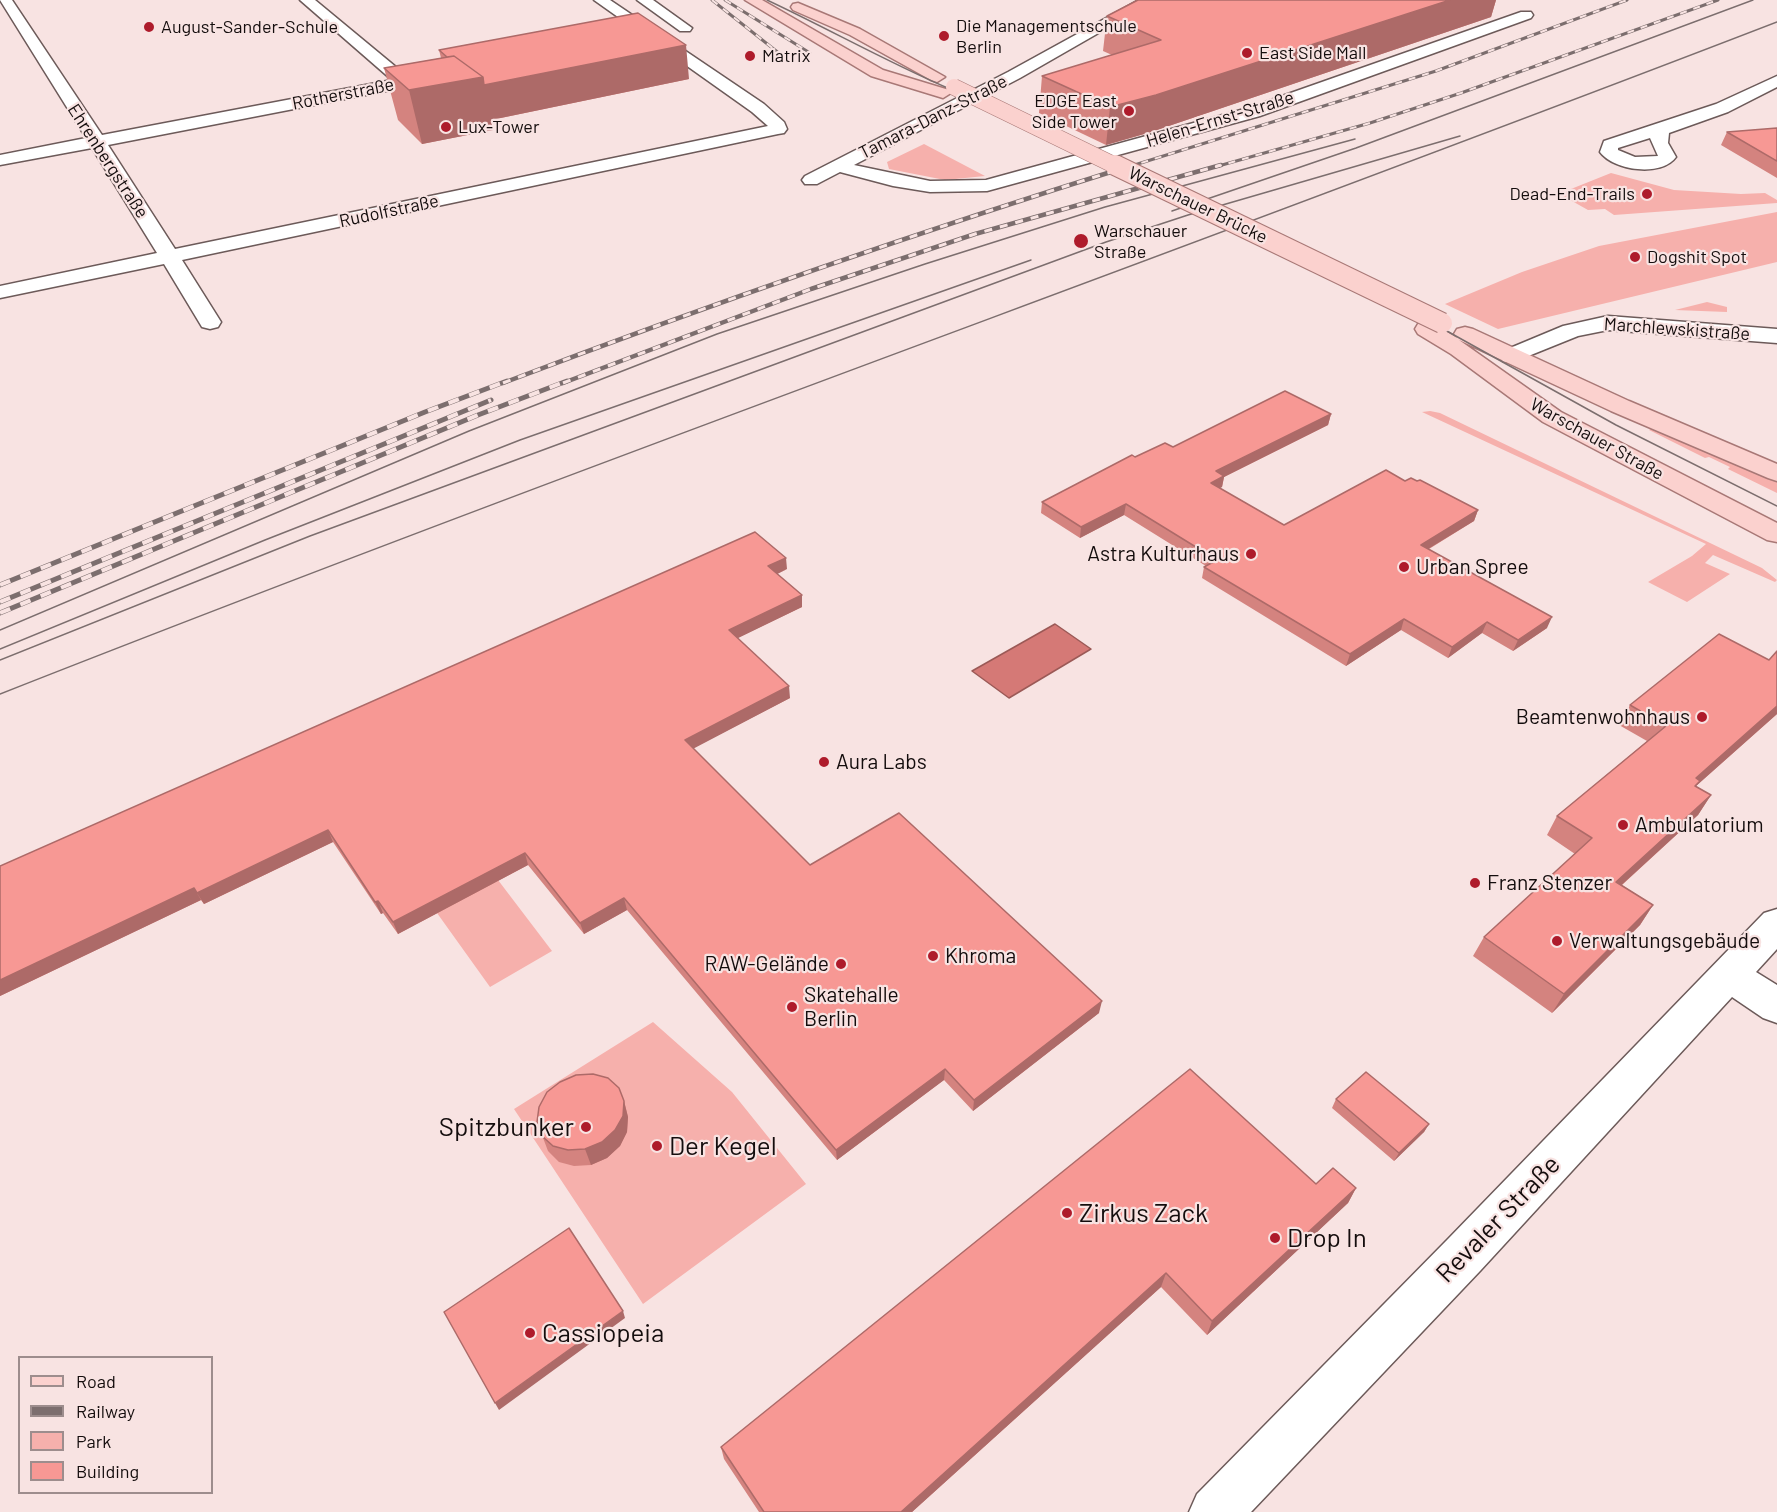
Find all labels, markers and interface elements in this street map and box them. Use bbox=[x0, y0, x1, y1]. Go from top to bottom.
place label: Die Managementschule Berlin bbox=[956, 15, 1137, 57]
place label: August-Sander-Schule bbox=[161, 16, 338, 38]
marker: August-Sander-Schule bbox=[142, 20, 156, 34]
marker: Die Managementschule Berlin bbox=[937, 29, 951, 43]
place label: East Side Mall bbox=[1259, 42, 1366, 64]
place label: Matrix bbox=[762, 45, 810, 67]
marker: East Side Mall bbox=[1240, 46, 1254, 60]
marker: Matrix bbox=[743, 49, 757, 63]
street label: Tamara-Danz-Straße bbox=[855, 70, 1011, 164]
street label: Rotherstraße bbox=[290, 74, 396, 114]
street label: Helen-Ernst-Straße bbox=[1144, 86, 1296, 152]
place label: EDGE East Side Tower bbox=[1032, 90, 1117, 132]
street label: Ehrenbergstraße bbox=[63, 100, 153, 222]
marker: EDGE East Side Tower bbox=[1122, 104, 1136, 118]
place label: Lux-Tower bbox=[458, 116, 539, 138]
marker: Lux-Tower bbox=[439, 120, 453, 134]
street label: Warschauer Brücke bbox=[1125, 162, 1271, 248]
place label: Dead-End-Trails bbox=[1509, 183, 1635, 205]
marker: Dead-End-Trails bbox=[1640, 187, 1654, 201]
street label: Rudolfstraße bbox=[337, 190, 441, 232]
place label: Warschauer Straße bbox=[1094, 220, 1187, 262]
marker: Warschauer Straße bbox=[1072, 232, 1090, 250]
place label: Dogshit Spot bbox=[1647, 246, 1747, 268]
marker: Dogshit Spot bbox=[1628, 250, 1642, 264]
street label: Marchlewskistraße bbox=[1603, 313, 1751, 345]
street label: Warschauer Straße bbox=[1526, 393, 1668, 485]
place label: Astra Kulturhaus bbox=[1087, 541, 1239, 567]
marker: Astra Kulturhaus bbox=[1244, 547, 1258, 561]
place label: Urban Spree bbox=[1416, 554, 1529, 580]
marker: Urban Spree bbox=[1397, 560, 1411, 574]
place label: Beamtenwohnhaus bbox=[1516, 704, 1690, 730]
marker: Beamtenwohnhaus bbox=[1695, 710, 1709, 724]
place label: Aura Labs bbox=[836, 749, 927, 775]
marker: Aura Labs bbox=[817, 755, 831, 769]
place label: Ambulatorium bbox=[1635, 812, 1764, 838]
marker: Ambulatorium bbox=[1616, 818, 1630, 832]
place label: Franz Stenzer bbox=[1487, 870, 1612, 896]
marker: Franz Stenzer bbox=[1468, 876, 1482, 890]
place label: Verwaltungsgebäude bbox=[1569, 928, 1760, 954]
marker: Verwaltungsgebäude bbox=[1550, 934, 1564, 948]
place label: Khroma bbox=[945, 943, 1016, 969]
marker: Khroma bbox=[926, 949, 940, 963]
place label: RAW-Gelände bbox=[705, 951, 829, 977]
marker: RAW-Gelände bbox=[834, 957, 848, 971]
place label: Skatehalle Berlin bbox=[804, 982, 899, 1032]
marker: Skatehalle Berlin bbox=[785, 1000, 799, 1014]
place label: Spitzbunker bbox=[439, 1111, 574, 1143]
marker: Spitzbunker bbox=[579, 1120, 593, 1134]
place label: Der Kegel bbox=[669, 1130, 777, 1162]
marker: Der Kegel bbox=[650, 1139, 664, 1153]
street label: Revaler Straße bbox=[1430, 1149, 1566, 1289]
place label: Zirkus Zack bbox=[1079, 1197, 1208, 1229]
marker: Zirkus Zack bbox=[1060, 1206, 1074, 1220]
place label: Drop In bbox=[1287, 1222, 1367, 1254]
marker: Drop In bbox=[1268, 1231, 1282, 1245]
place label: Cassiopeia bbox=[542, 1317, 664, 1349]
marker: Cassiopeia bbox=[523, 1326, 537, 1340]
legend bbox=[18, 1356, 213, 1494]
text: Road bbox=[76, 1370, 116, 1392]
text: Railway bbox=[76, 1400, 135, 1422]
text: Park bbox=[76, 1430, 111, 1452]
text: Building bbox=[76, 1460, 139, 1482]

